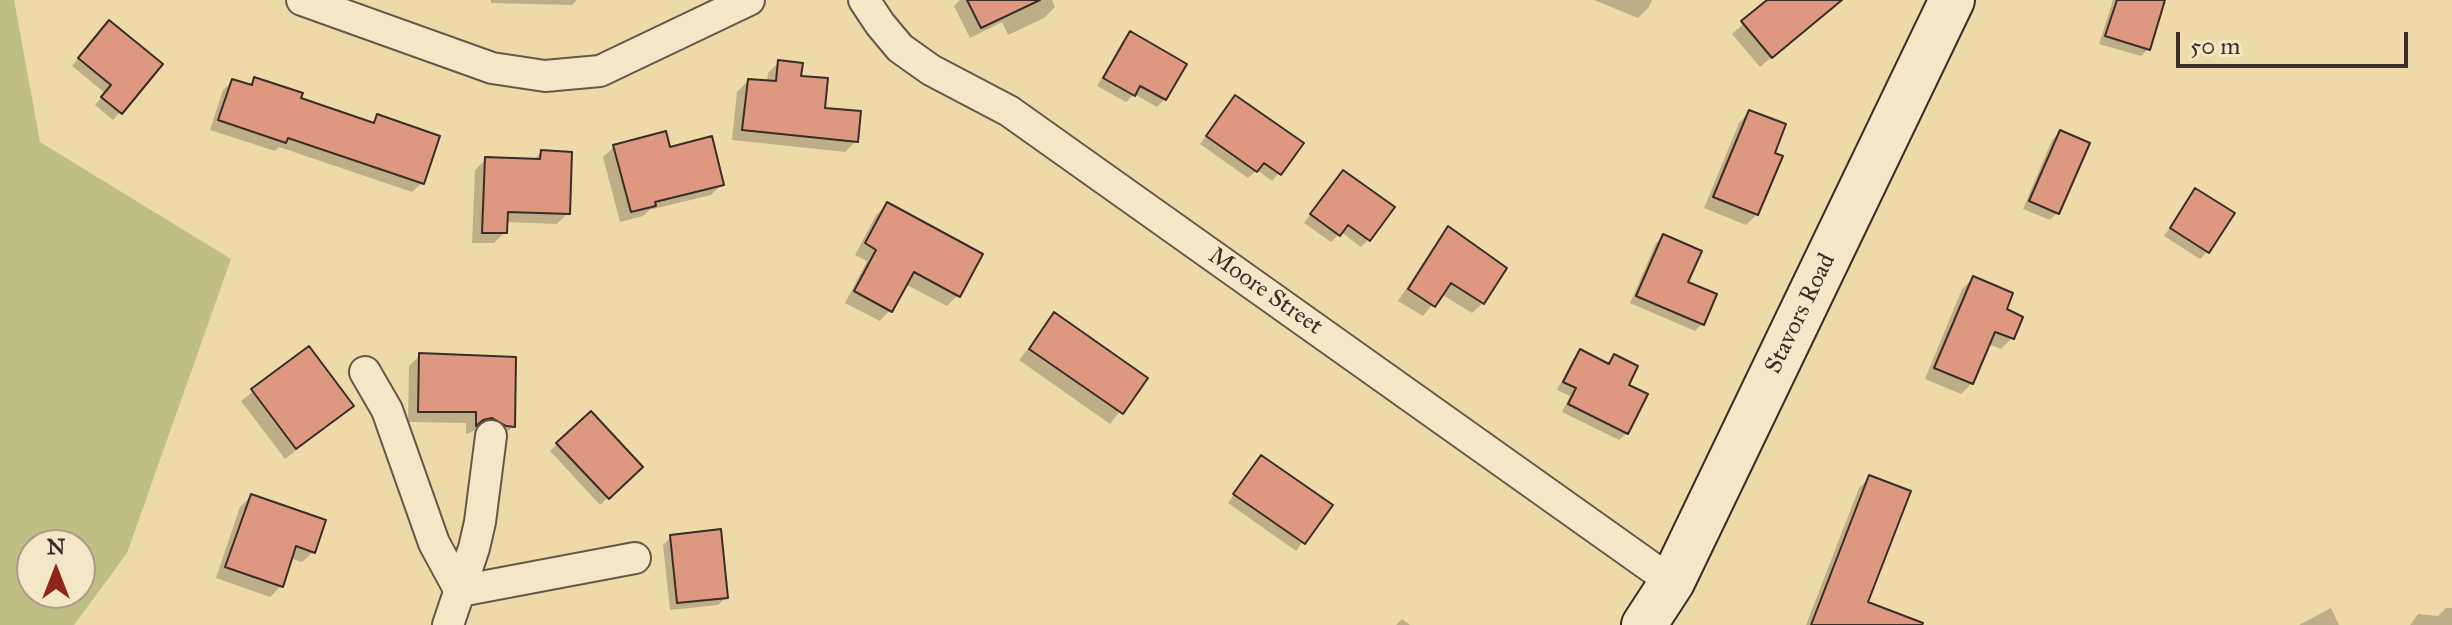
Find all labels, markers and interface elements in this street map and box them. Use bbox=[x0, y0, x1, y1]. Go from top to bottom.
scale bar bbox=[2180, 16, 2412, 66]
text: 50 m bbox=[2190, 31, 2240, 61]
street label: Moore Street bbox=[1202, 242, 1328, 342]
street label: Stavors Road bbox=[1760, 249, 1842, 379]
north arrow bbox=[16, 529, 96, 609]
text: N bbox=[47, 533, 65, 560]

